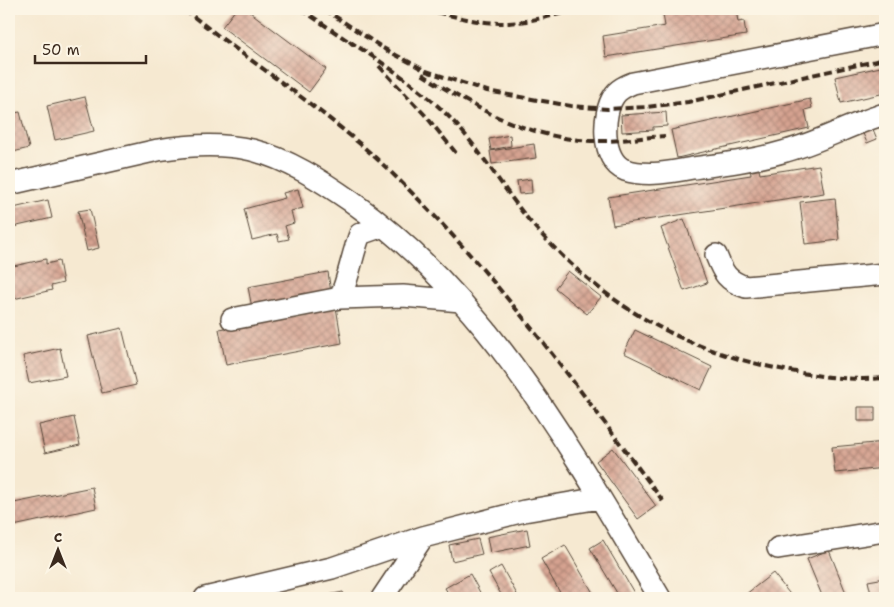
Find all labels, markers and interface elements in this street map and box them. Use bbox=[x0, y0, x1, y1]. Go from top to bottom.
scale bar bbox=[35, 32, 146, 64]
text: 50 m bbox=[42, 40, 80, 60]
north arrow bbox=[32, 524, 82, 574]
text: С bbox=[54, 528, 62, 546]

